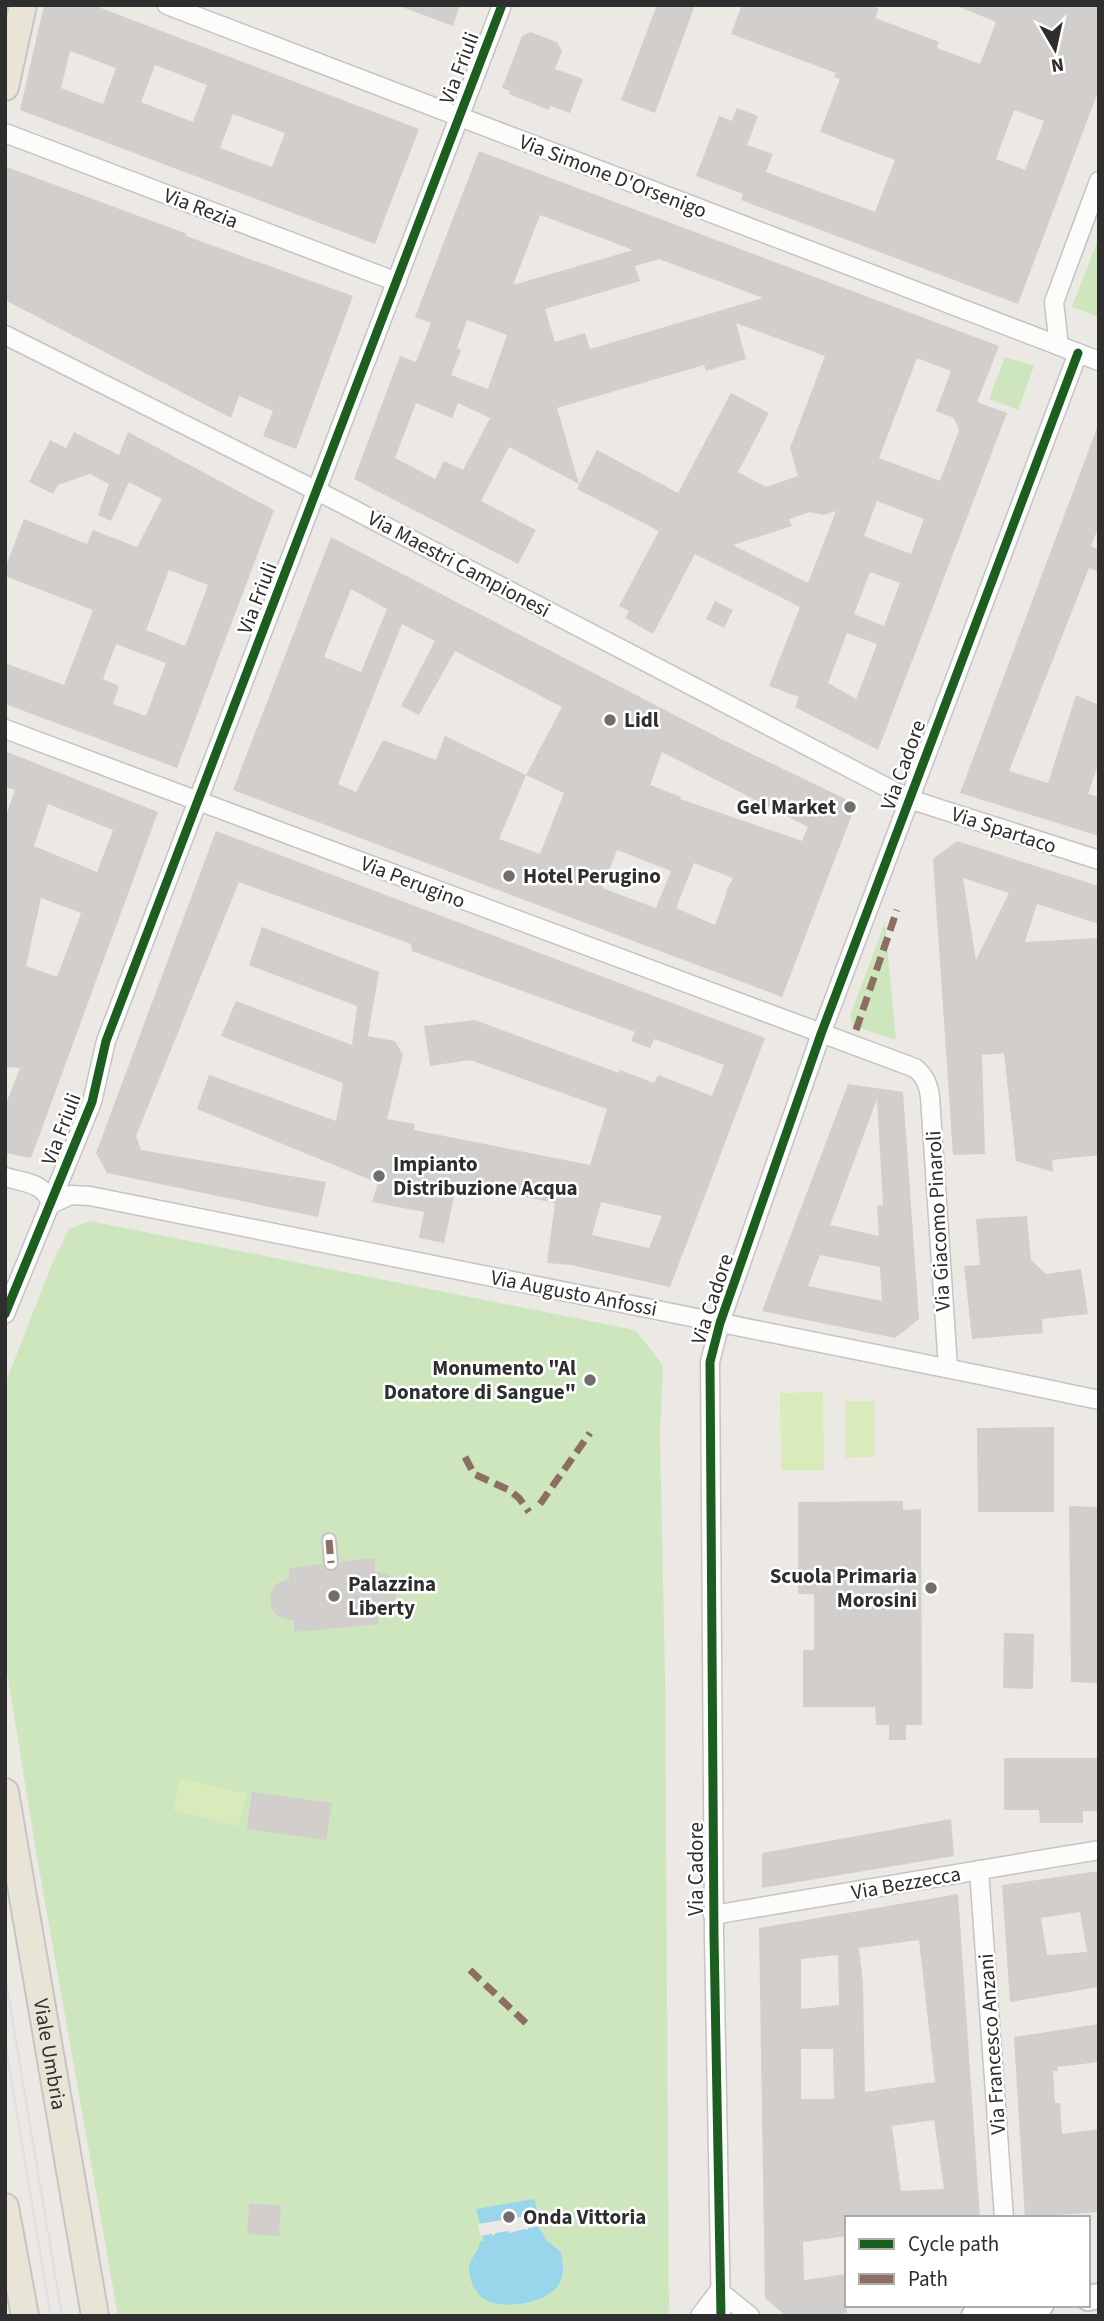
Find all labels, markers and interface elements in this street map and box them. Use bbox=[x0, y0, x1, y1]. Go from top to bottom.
north arrow bbox=[1020, 14, 1090, 84]
street label: Via Friuli bbox=[432, 28, 486, 108]
text: N bbox=[1049, 50, 1066, 79]
street label: Via Simone D'Orsenigo bbox=[515, 126, 711, 226]
street label: Via Rezia bbox=[159, 180, 243, 236]
street label: Via Maestri Campionesi bbox=[362, 503, 556, 625]
street label: Via Friuli bbox=[230, 558, 284, 638]
place label: Lidl bbox=[624, 705, 659, 735]
marker: Lidl bbox=[602, 712, 618, 728]
street label: Via Cadore bbox=[873, 716, 933, 814]
place label: Gel Market bbox=[736, 792, 836, 822]
marker: Gel Market bbox=[842, 799, 858, 815]
street label: Via Spartaco bbox=[948, 799, 1060, 861]
street label: Via Perugino bbox=[356, 848, 470, 916]
place label: Hotel Perugino bbox=[523, 861, 661, 891]
marker: Hotel Perugino bbox=[501, 868, 517, 884]
street label: Via Friuli bbox=[34, 1089, 88, 1169]
street label: Via Giacomo Pinaroli bbox=[918, 1130, 958, 1312]
place label: Impianto Distribuzione Acqua bbox=[393, 1149, 578, 1203]
marker: Impianto Distribuzione Acqua bbox=[371, 1168, 387, 1184]
street label: Via Cadore bbox=[683, 1250, 741, 1348]
street label: Via Augusto Anfossi bbox=[488, 1262, 660, 1324]
place label: Monumento "Al Donatore di Sangue" bbox=[384, 1353, 576, 1407]
marker: Monumento "Al Donatore di Sangue" bbox=[582, 1372, 598, 1388]
place label: Scuola Primaria Morosini bbox=[770, 1561, 917, 1615]
place label: Palazzina Liberty bbox=[348, 1569, 436, 1623]
marker: Scuola Primaria Morosini bbox=[923, 1580, 939, 1596]
marker: Palazzina Liberty bbox=[326, 1588, 342, 1604]
street label: Via Cadore bbox=[681, 1822, 711, 1916]
street label: Via Bezzecca bbox=[849, 1859, 963, 1907]
street label: Via Francesco Anzani bbox=[971, 1953, 1013, 2135]
street label: Viale Umbria bbox=[26, 1996, 74, 2112]
place label: Onda Vittoria bbox=[523, 2202, 646, 2232]
marker: Onda Vittoria bbox=[501, 2209, 517, 2225]
legend bbox=[845, 2216, 1090, 2307]
text: Cycle path bbox=[908, 2229, 999, 2259]
text: Path bbox=[908, 2264, 948, 2294]

